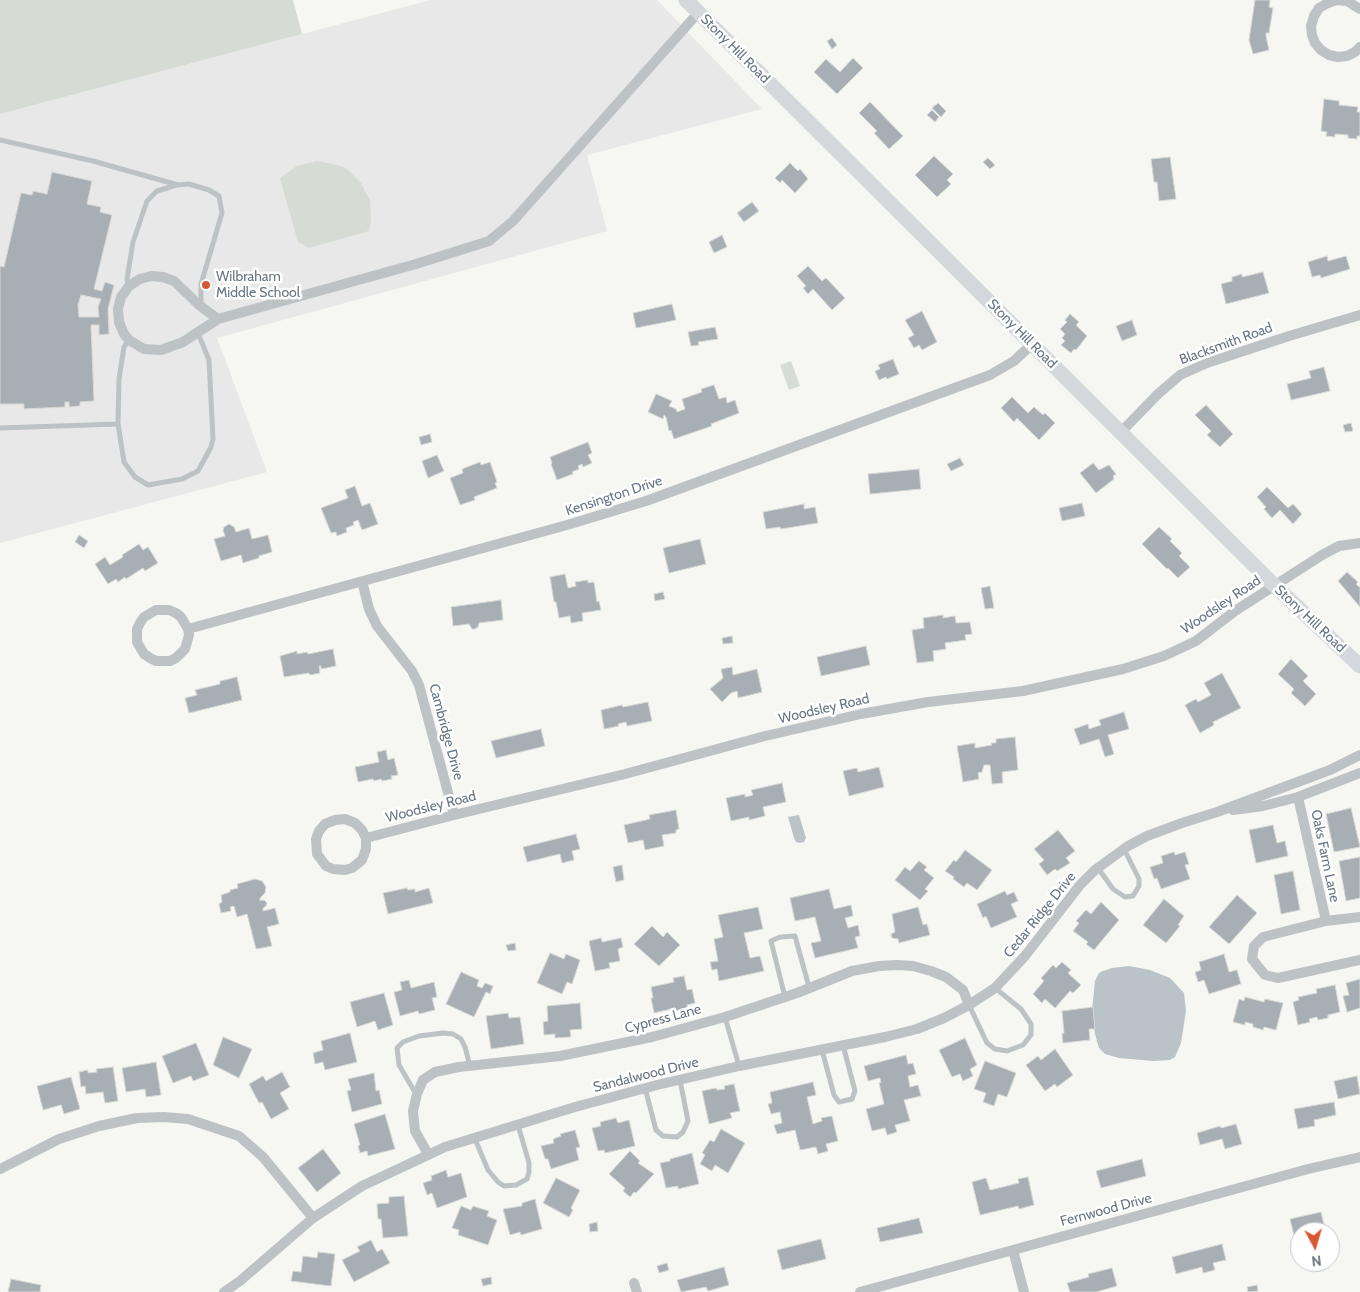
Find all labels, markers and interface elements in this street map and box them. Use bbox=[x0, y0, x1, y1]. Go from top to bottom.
street label: Stony Hill Road bbox=[697, 11, 773, 87]
place label: Wilbraham Middle School bbox=[216, 269, 300, 302]
marker: Wilbraham Middle School bbox=[200, 279, 212, 291]
street label: Stony Hill Road bbox=[984, 296, 1060, 372]
street label: Blacksmith Road bbox=[1177, 319, 1275, 369]
street label: Kensington Drive bbox=[563, 472, 665, 520]
street label: Woodsley Road bbox=[1178, 572, 1264, 638]
street label: Stony Hill Road bbox=[1271, 582, 1349, 656]
street label: Cambridge Drive bbox=[425, 682, 467, 782]
street label: Woodsley Road bbox=[777, 690, 871, 728]
street label: Woodsley Road bbox=[384, 788, 478, 826]
street label: Oaks Farm Lane bbox=[1307, 808, 1343, 904]
street label: Cedar Ridge Drive bbox=[1000, 869, 1080, 961]
street label: Cypress Lane bbox=[623, 1001, 703, 1037]
street label: Sandalwood Drive bbox=[591, 1054, 701, 1096]
street label: Fernwood Drive bbox=[1059, 1190, 1153, 1230]
north arrow bbox=[1290, 1222, 1340, 1272]
text: N bbox=[1311, 1251, 1322, 1270]

